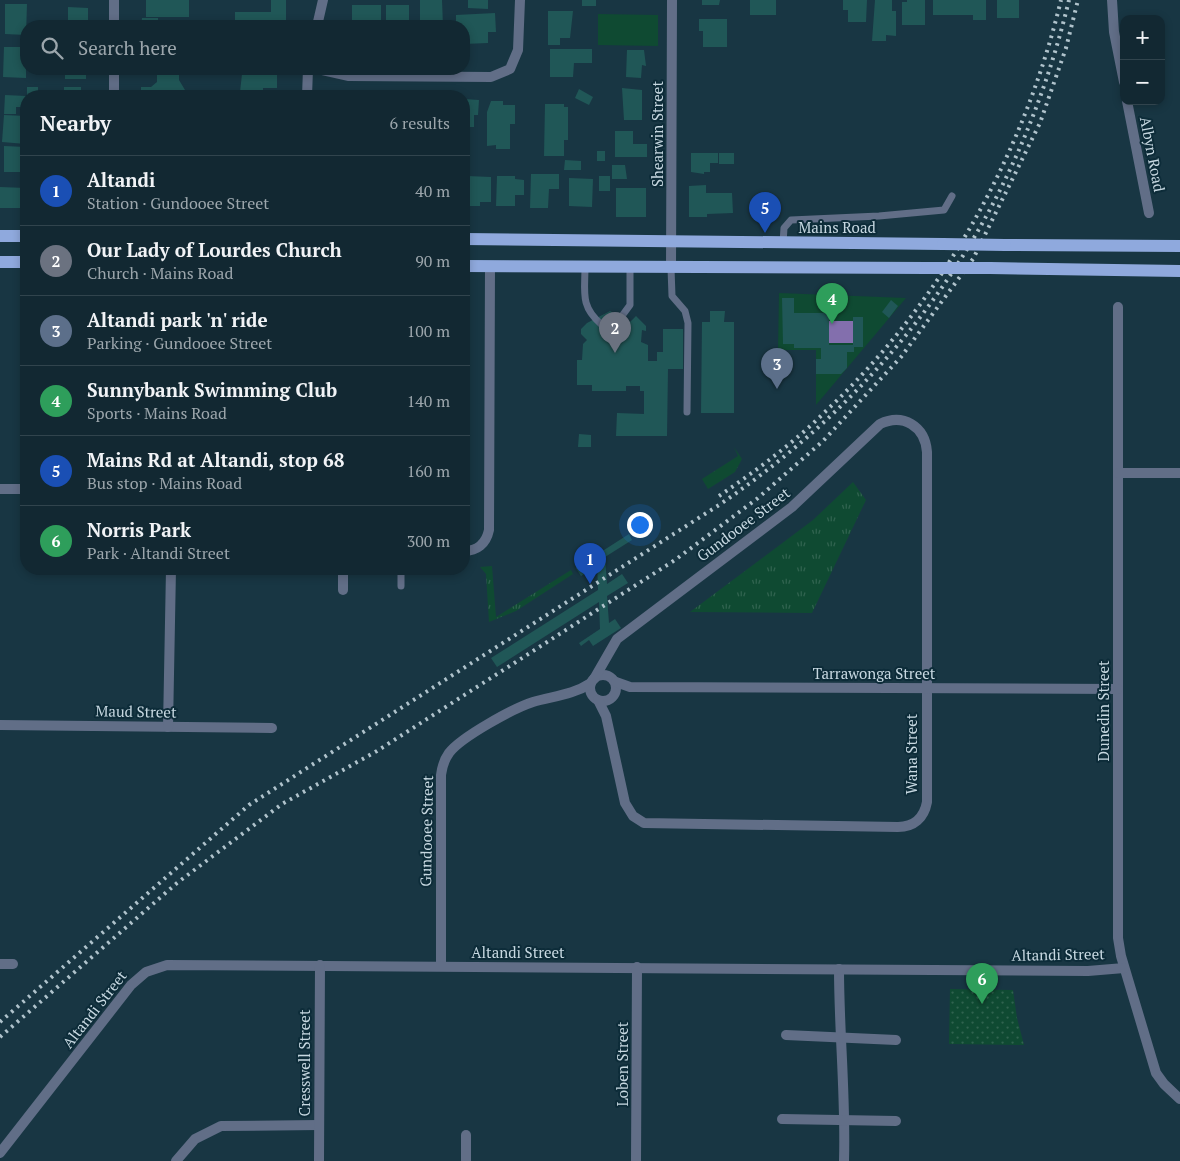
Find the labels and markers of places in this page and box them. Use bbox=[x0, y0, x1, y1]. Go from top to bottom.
pin: 5 bbox=[749, 192, 781, 233]
pin: 4 bbox=[816, 283, 848, 324]
pin: 2 bbox=[599, 312, 631, 353]
pin: 3 bbox=[761, 348, 793, 389]
pin: 1 bbox=[574, 543, 606, 584]
pin: 6 bbox=[966, 963, 998, 1004]

